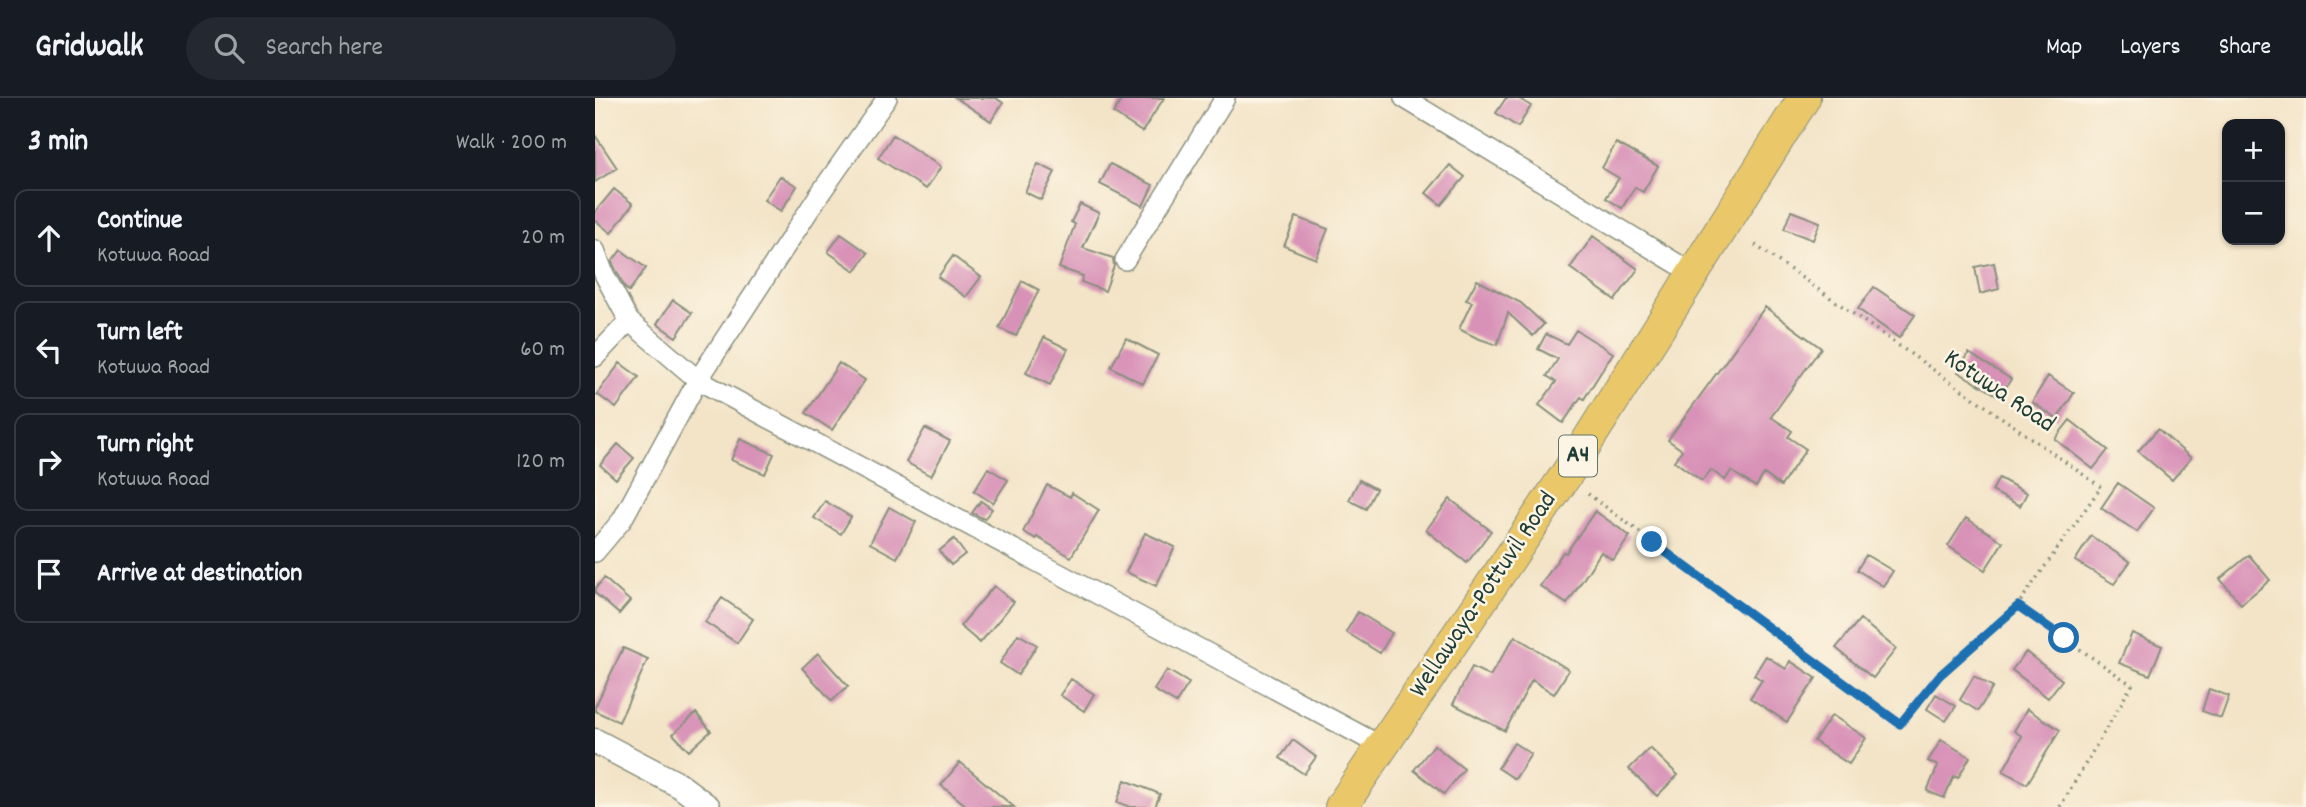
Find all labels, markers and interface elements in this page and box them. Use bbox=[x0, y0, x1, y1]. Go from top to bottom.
search box bbox=[186, 17, 676, 80]
text: Gridwalk bbox=[35, 25, 144, 72]
icon: search bbox=[210, 29, 248, 67]
text: Search here bbox=[266, 30, 383, 67]
text: Map bbox=[2046, 31, 2082, 65]
text: Layers bbox=[2120, 31, 2181, 65]
text: Share bbox=[2219, 31, 2271, 65]
map controls bbox=[2222, 119, 2285, 245]
button: + bbox=[2222, 119, 2285, 182]
text: 3 min bbox=[28, 122, 88, 165]
text: Walk · 200 m bbox=[456, 127, 567, 160]
button: − bbox=[2222, 182, 2285, 245]
text: Continue bbox=[97, 203, 182, 240]
icon: ahead bbox=[30, 219, 68, 257]
text: 20 m bbox=[521, 222, 565, 255]
text: Kotuwa Road bbox=[97, 240, 210, 273]
text: Turn left bbox=[97, 315, 183, 352]
icon: left bbox=[30, 331, 68, 369]
text: 60 m bbox=[520, 334, 565, 367]
street label: Kotuwa Road bbox=[1936, 341, 2062, 443]
text: Kotuwa Road bbox=[97, 352, 210, 385]
text: Turn right bbox=[97, 427, 194, 464]
road number: A4 bbox=[1559, 436, 1597, 477]
icon: right bbox=[30, 443, 68, 481]
text: 120 m bbox=[516, 446, 565, 479]
text: Kotuwa Road bbox=[97, 464, 210, 497]
street label: Wellawaya-Pottuvil Road bbox=[1401, 484, 1567, 706]
route end bbox=[1636, 526, 1667, 557]
icon: arrive bbox=[30, 555, 68, 593]
text: Arrive at destination bbox=[97, 556, 302, 593]
route start bbox=[2048, 622, 2079, 653]

